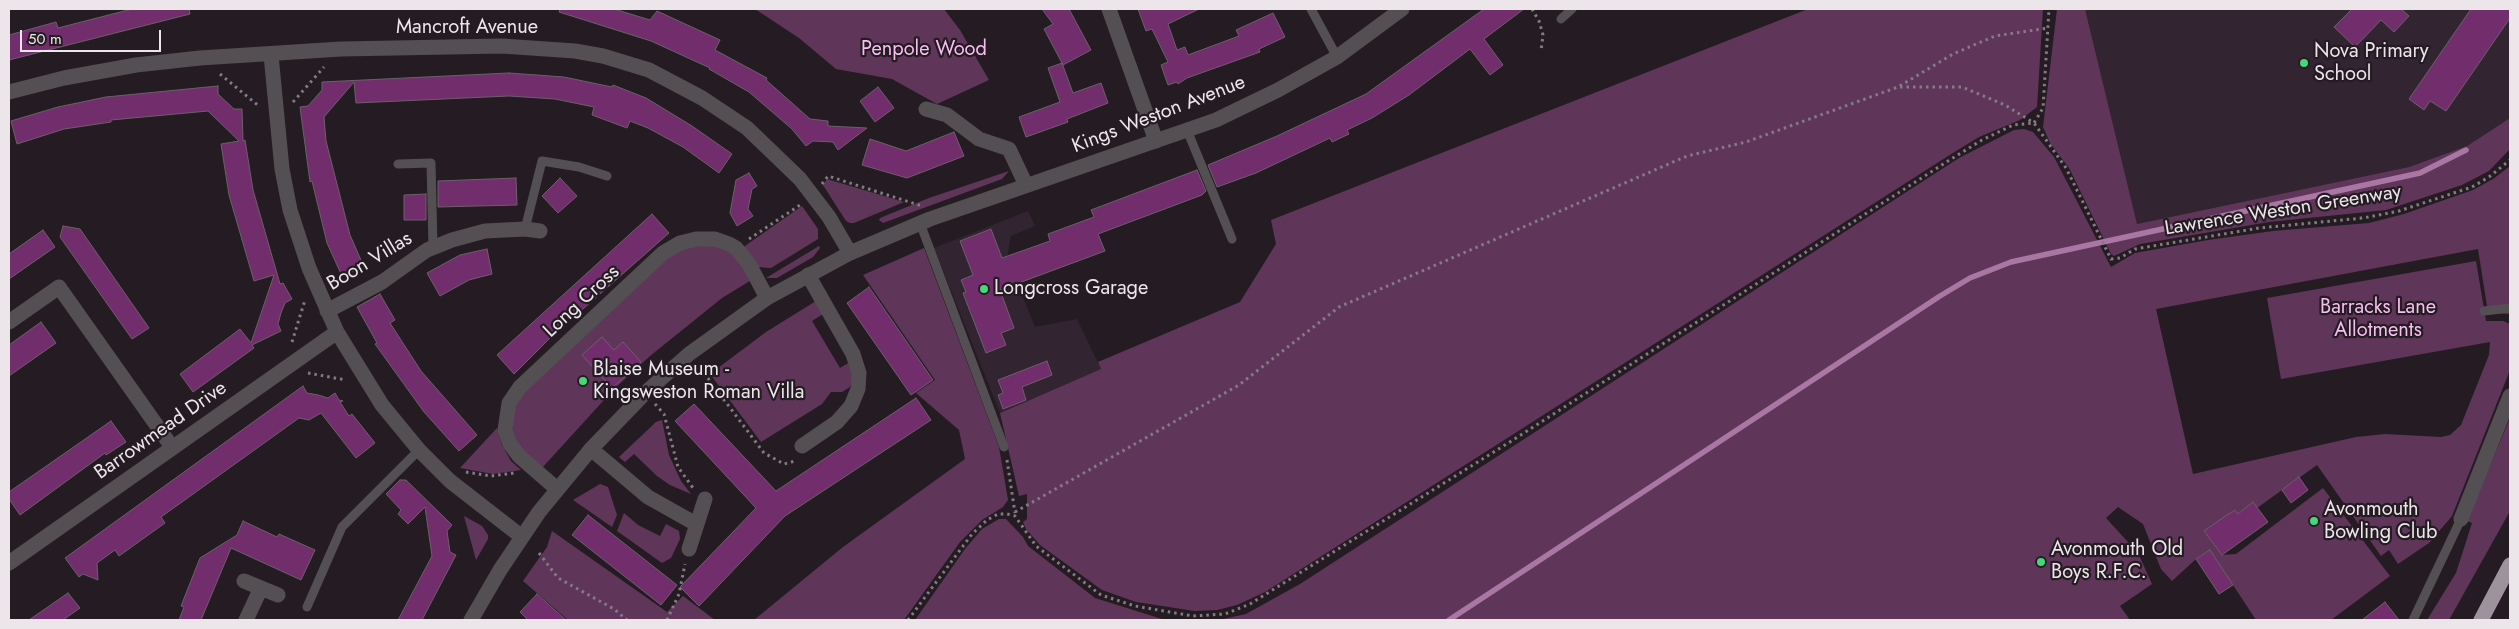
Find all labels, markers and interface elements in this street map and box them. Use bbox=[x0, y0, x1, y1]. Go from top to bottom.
street label: Mancroft Avenue bbox=[396, 16, 538, 40]
scale bar bbox=[22, 20, 164, 52]
text: 50 m bbox=[28, 28, 62, 50]
park label: Penpole Wood bbox=[861, 38, 987, 62]
place label: Nova Primary School bbox=[2314, 40, 2429, 87]
marker: Nova Primary School bbox=[2298, 57, 2310, 69]
street label: Kings Weston Avenue bbox=[1069, 71, 1249, 159]
street label: Lawrence Weston Greenway bbox=[2163, 180, 2403, 242]
street label: Boon Villas bbox=[323, 227, 417, 297]
street label: Long Cross bbox=[539, 261, 625, 343]
place label: Longcross Garage bbox=[994, 277, 1148, 301]
marker: Longcross Garage bbox=[978, 283, 990, 295]
park label: Barracks Lane Allotments bbox=[2320, 296, 2436, 343]
place label: Blaise Museum - Kingsweston Roman Villa bbox=[593, 358, 804, 405]
marker: Blaise Museum - Kingsweston Roman Villa bbox=[577, 375, 589, 387]
street label: Barrowmead Drive bbox=[90, 376, 232, 486]
place label: Avonmouth Bowling Club bbox=[2324, 498, 2437, 545]
marker: Avonmouth Bowling Club bbox=[2308, 515, 2320, 527]
place label: Avonmouth Old Boys R.F.C. bbox=[2051, 538, 2183, 585]
marker: Avonmouth Old Boys R.F.C. bbox=[2035, 556, 2047, 568]

